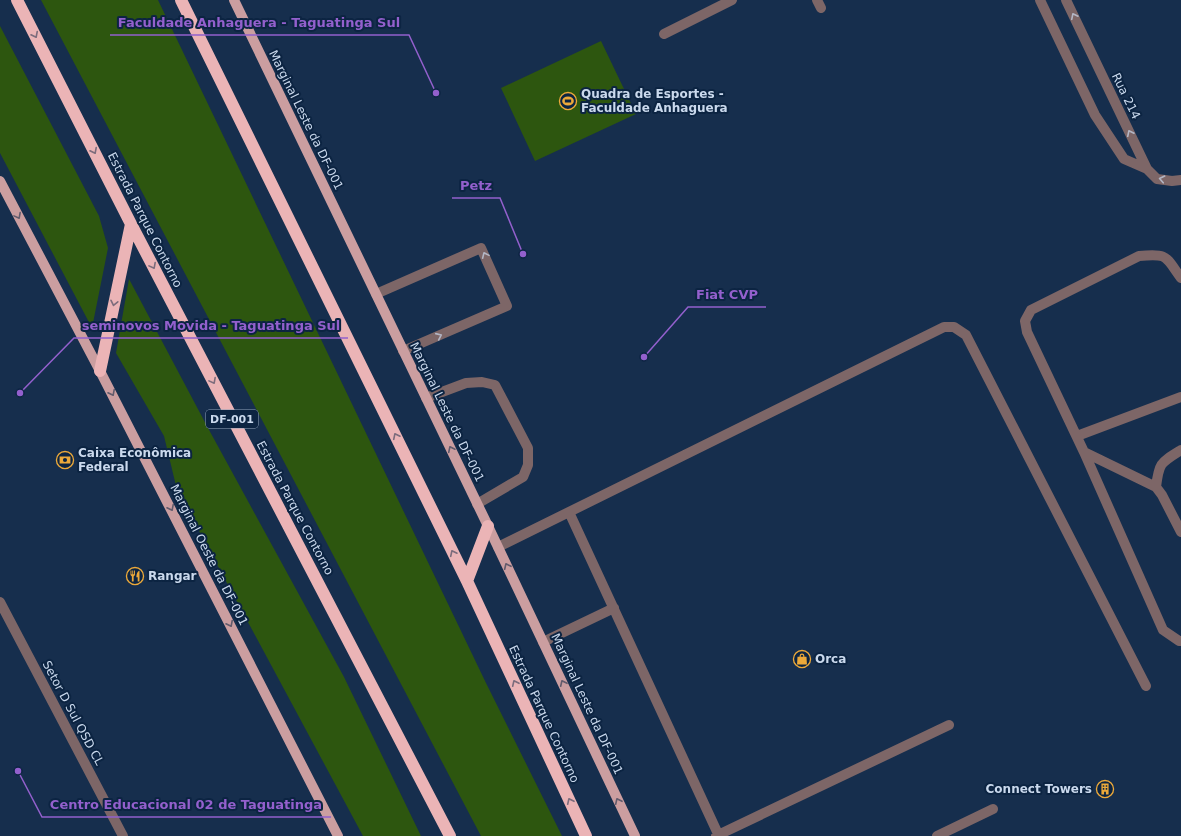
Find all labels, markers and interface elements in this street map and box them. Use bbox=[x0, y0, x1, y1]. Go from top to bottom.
callout: Faculdade Anhaguera - Taguatinga Sul bbox=[110, 10, 409, 35]
one-way arrow bbox=[1071, 13, 1078, 21]
text: Faculdade Anhaguera - Taguatinga Sul bbox=[118, 15, 400, 30]
one-way arrow bbox=[30, 31, 37, 38]
street label: Marginal Leste da DF-001 bbox=[266, 48, 346, 192]
street label: Rua 214 bbox=[1109, 71, 1143, 121]
place label: Quadra de Esportes - Faculdade Anhaguera bbox=[581, 87, 728, 115]
sports icon: Quadra de Esportes - Faculdade Anhaguera bbox=[558, 91, 578, 111]
one-way arrow bbox=[1127, 130, 1135, 138]
one-way arrow bbox=[89, 146, 96, 154]
street label: Estrada Parque Contorno bbox=[105, 150, 185, 290]
callout: Petz bbox=[452, 173, 500, 198]
one-way arrow bbox=[1158, 175, 1165, 184]
text: Petz bbox=[460, 178, 492, 193]
one-way arrow bbox=[14, 212, 21, 219]
one-way arrow bbox=[481, 251, 489, 258]
one-way arrow bbox=[148, 262, 156, 269]
callout: Fiat CVP bbox=[688, 282, 766, 307]
text: Fiat CVP bbox=[696, 287, 758, 302]
one-way arrow bbox=[111, 300, 119, 307]
callout: seminovos Movida - Taguatinga Sul bbox=[74, 313, 348, 338]
text: seminovos Movida - Taguatinga Sul bbox=[82, 318, 340, 333]
one-way arrow bbox=[436, 332, 443, 340]
street label: Marginal Leste da DF-001 bbox=[407, 340, 487, 484]
one-way arrow bbox=[208, 377, 216, 385]
one-way arrow bbox=[107, 388, 114, 396]
road number: DF-001 bbox=[206, 410, 258, 428]
one-way arrow bbox=[393, 433, 400, 440]
street label: Estrada Parque Contorno bbox=[254, 439, 336, 577]
one-way arrow bbox=[448, 445, 456, 453]
place label: Caixa Econômica Federal bbox=[78, 446, 191, 474]
bank icon: Caixa Econômica Federal bbox=[55, 450, 75, 470]
street label: Marginal Oeste da DF-001 bbox=[167, 482, 251, 628]
one-way arrow bbox=[166, 504, 173, 512]
one-way arrow bbox=[450, 550, 458, 557]
one-way arrow bbox=[504, 563, 512, 570]
restaurant icon: Rangar bbox=[125, 566, 145, 586]
place label: Rangar bbox=[148, 569, 197, 583]
one-way arrow bbox=[225, 620, 232, 628]
street label: Marginal Leste da DF-001 bbox=[548, 631, 626, 777]
street label: Estrada Parque Contorno bbox=[506, 643, 582, 785]
shop icon: Orca bbox=[792, 649, 812, 669]
place label: Orca bbox=[815, 652, 846, 666]
street label: Setor D Sul QSD CL bbox=[39, 658, 107, 768]
one-way arrow bbox=[512, 680, 520, 687]
one-way arrow bbox=[560, 680, 568, 688]
building icon: Connect Towers bbox=[1095, 779, 1115, 799]
place label: Connect Towers bbox=[986, 782, 1092, 796]
callout: Centro Educacional 02 de Taguatinga bbox=[42, 792, 331, 817]
text: Centro Educacional 02 de Taguatinga bbox=[50, 797, 322, 812]
one-way arrow bbox=[567, 797, 575, 805]
one-way arrow bbox=[615, 797, 623, 805]

